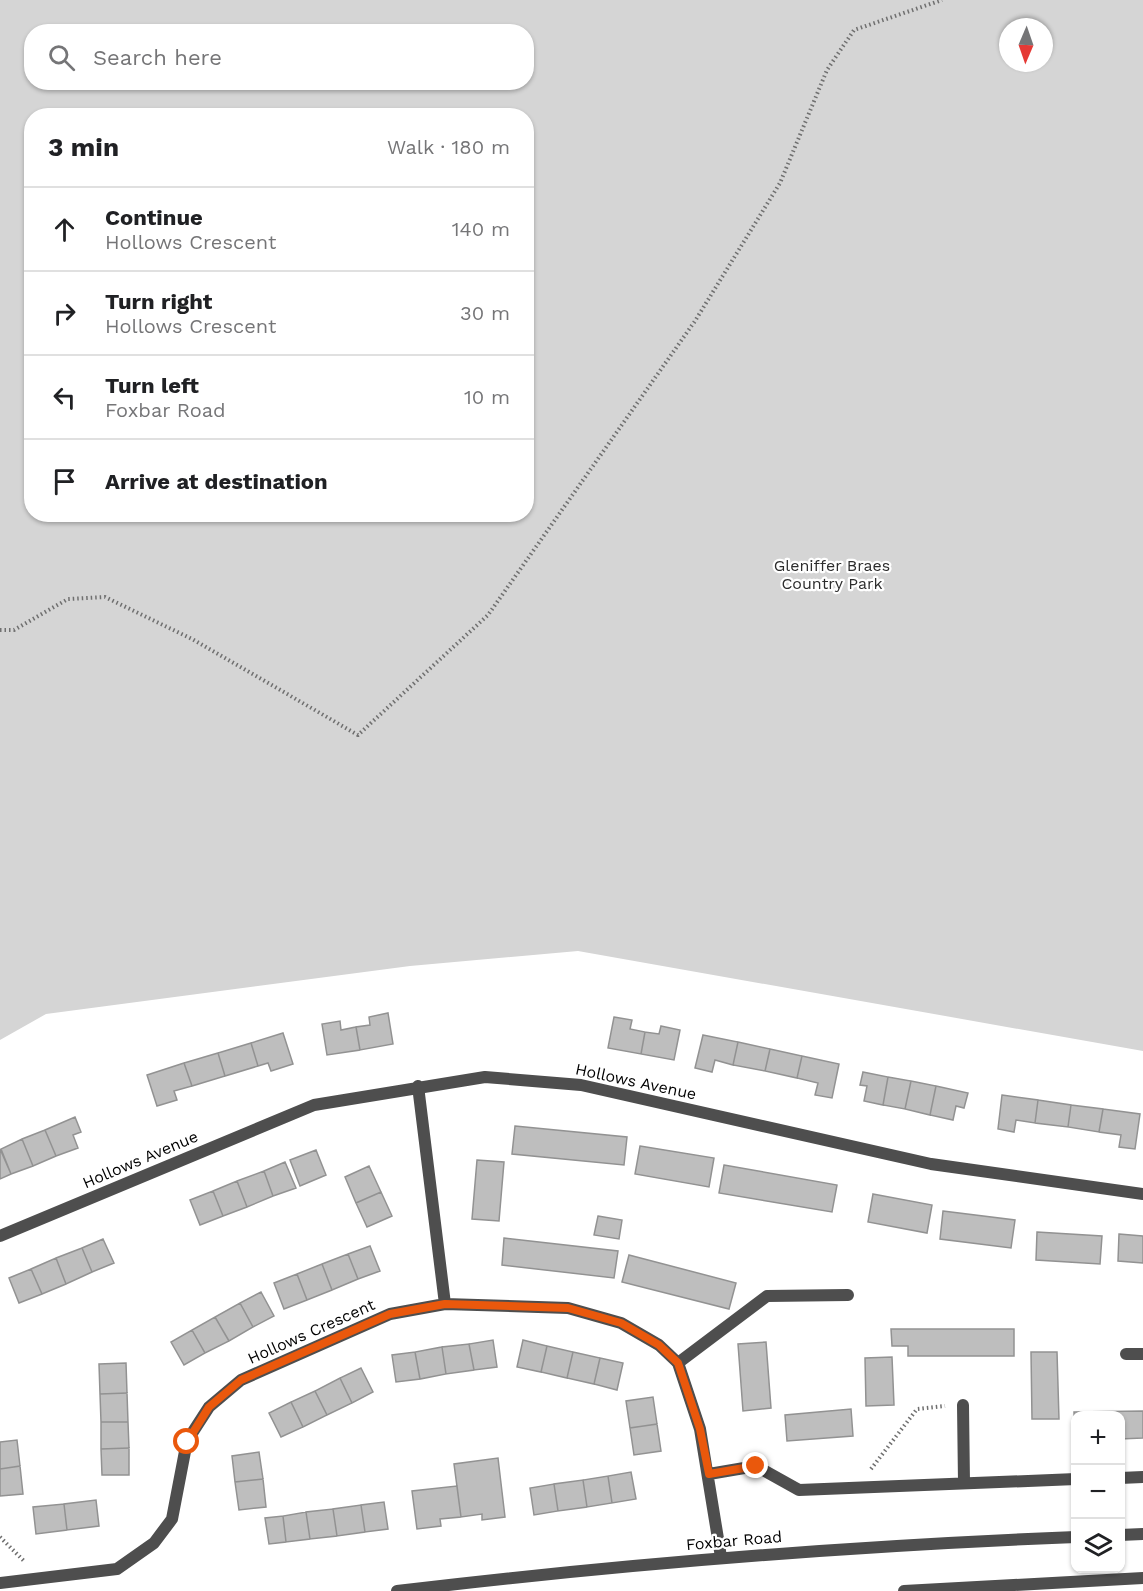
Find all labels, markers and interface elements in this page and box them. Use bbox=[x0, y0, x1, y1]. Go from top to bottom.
north arrow bbox=[999, 18, 1053, 72]
search box bbox=[24, 24, 534, 90]
icon: search bbox=[45, 41, 78, 74]
text: Search here bbox=[93, 45, 222, 70]
text: 3 min bbox=[48, 132, 119, 162]
text: Walk · 180 m bbox=[387, 135, 510, 159]
text: Continue bbox=[105, 205, 203, 230]
icon: ahead bbox=[48, 213, 81, 246]
text: 140 m bbox=[452, 217, 510, 241]
text: Hollows Crescent bbox=[105, 230, 276, 254]
text: Turn right bbox=[105, 289, 212, 314]
icon: right bbox=[48, 297, 81, 330]
text: 30 m bbox=[460, 301, 510, 325]
text: Hollows Crescent bbox=[105, 314, 276, 338]
text: Turn left bbox=[105, 373, 199, 398]
icon: left bbox=[48, 381, 81, 414]
text: 10 m bbox=[464, 385, 510, 409]
text: Foxbar Road bbox=[105, 398, 226, 422]
icon: arrive bbox=[48, 465, 81, 498]
text: Arrive at destination bbox=[105, 469, 328, 494]
park label: Gleniffer Braes Country Park bbox=[774, 556, 890, 593]
street label: Hollows Avenue bbox=[574, 1059, 698, 1104]
street label: Hollows Avenue bbox=[80, 1127, 201, 1192]
street label: Hollows Crescent bbox=[245, 1295, 378, 1368]
map controls bbox=[1071, 1411, 1125, 1573]
button: + bbox=[1071, 1411, 1125, 1465]
route start bbox=[173, 1428, 199, 1454]
route end bbox=[742, 1452, 768, 1478]
button: − bbox=[1071, 1465, 1125, 1519]
button: layers bbox=[1071, 1519, 1125, 1573]
street label: Foxbar Road bbox=[685, 1527, 783, 1554]

